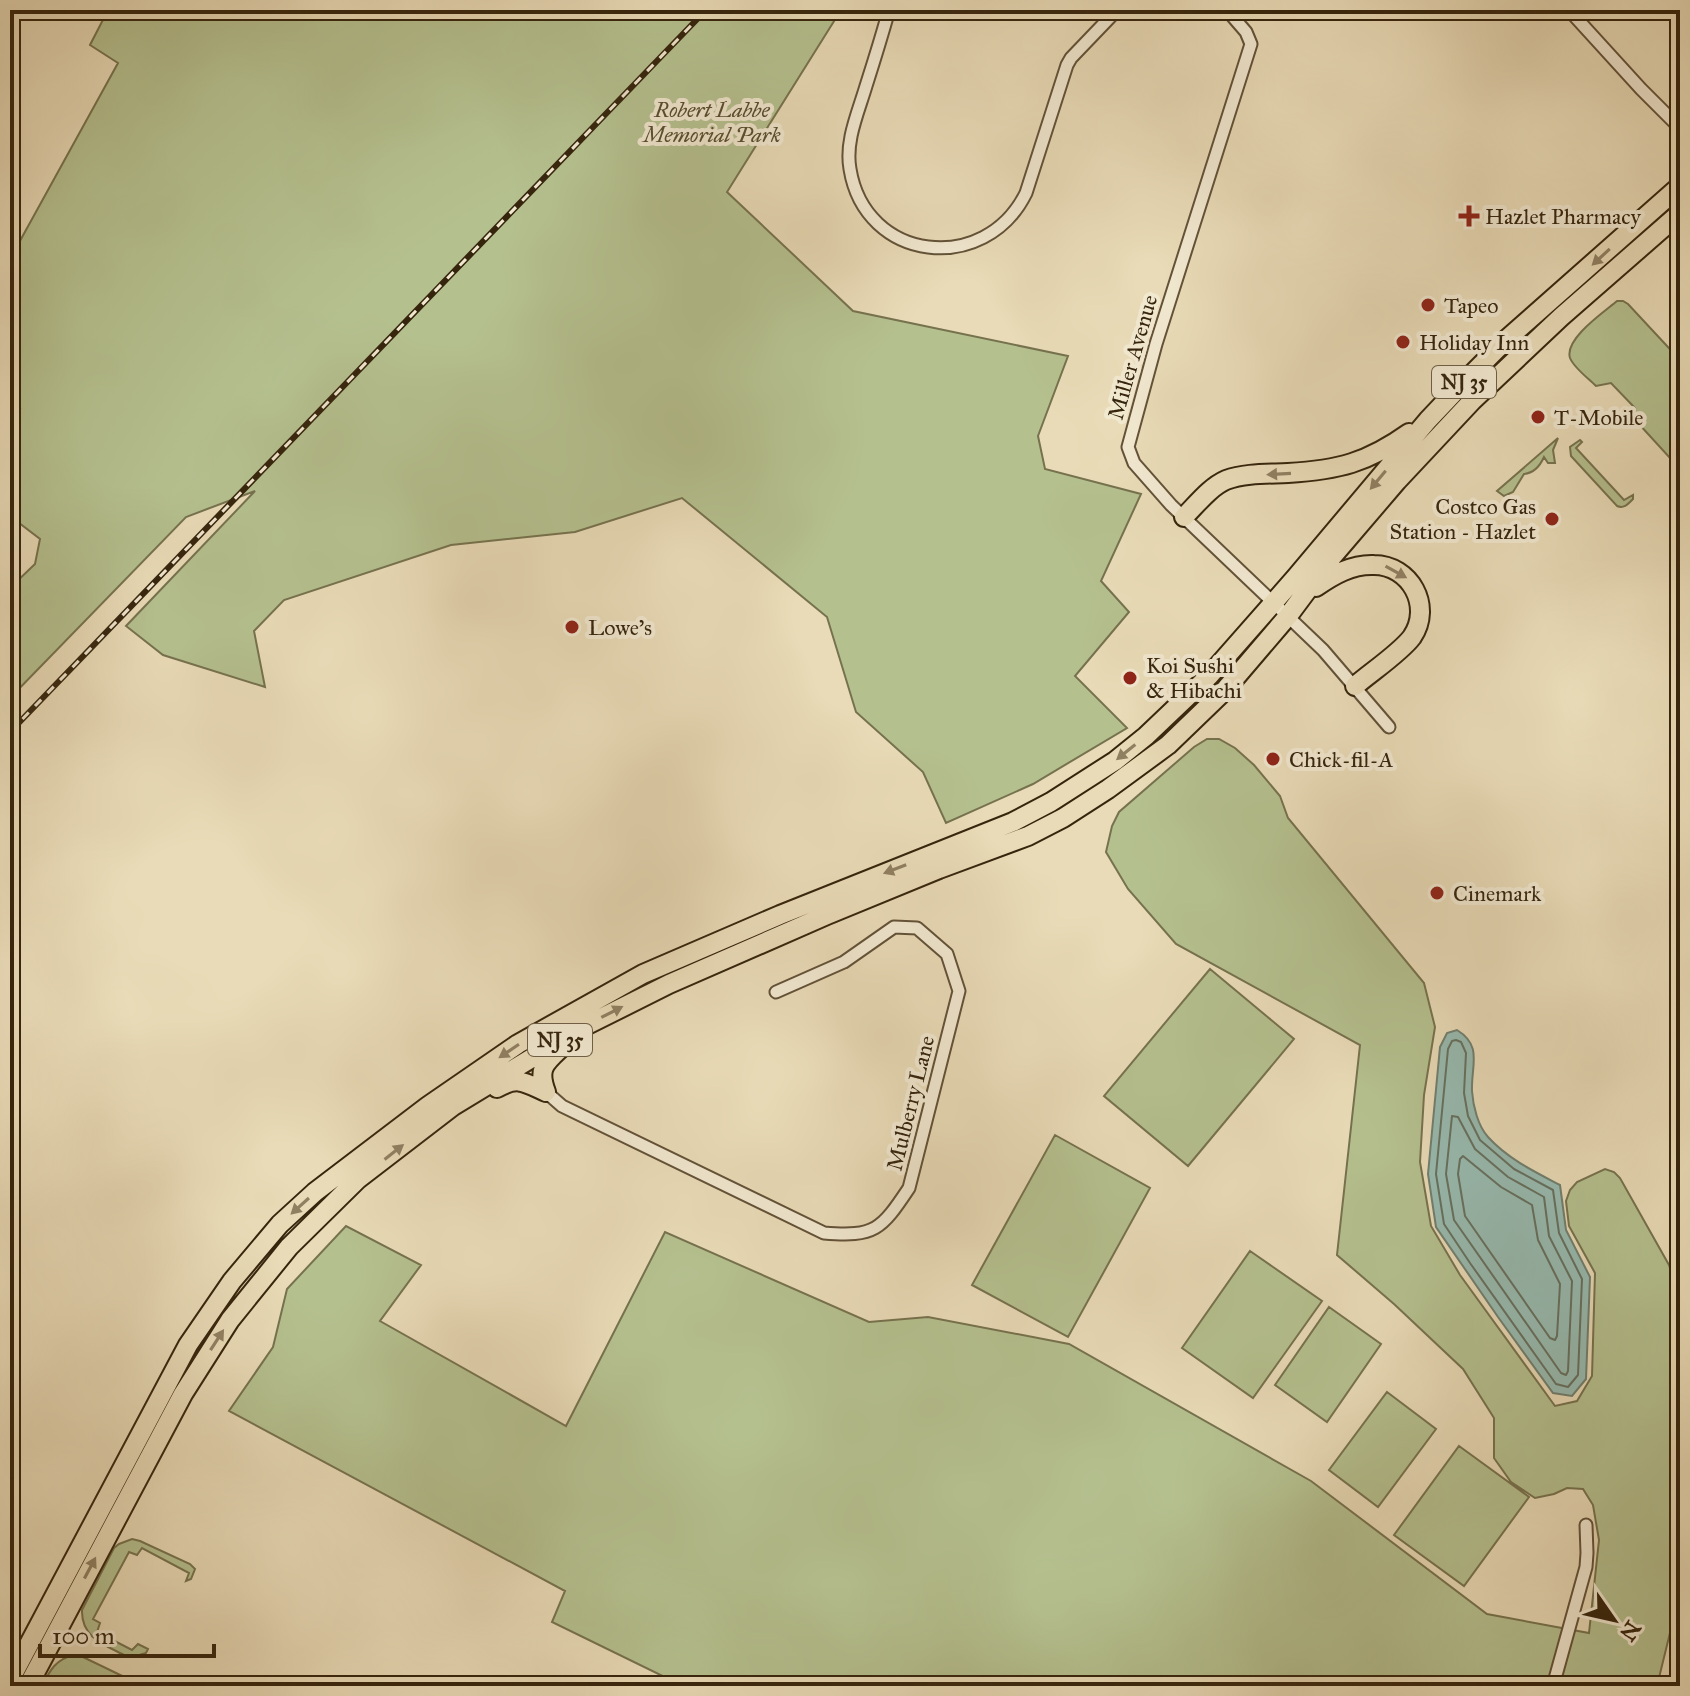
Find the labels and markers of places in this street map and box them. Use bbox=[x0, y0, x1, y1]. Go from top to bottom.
place label: Hazlet Pharmacy bbox=[1485, 203, 1641, 230]
marker: Hazlet Pharmacy bbox=[1460, 207, 1478, 225]
place label: Tapeo bbox=[1444, 292, 1498, 319]
marker: Tapeo bbox=[1419, 296, 1437, 314]
place label: Holiday Inn bbox=[1419, 329, 1529, 356]
marker: Holiday Inn bbox=[1394, 333, 1412, 351]
place label: T-Mobile bbox=[1554, 404, 1643, 431]
marker: T-Mobile bbox=[1529, 408, 1547, 426]
place label: Costco Gas Station - Hazlet bbox=[1390, 493, 1536, 545]
marker: Costco Gas Station - Hazlet bbox=[1543, 510, 1561, 528]
place label: Lowe's bbox=[588, 614, 652, 641]
marker: Lowe's bbox=[563, 618, 581, 636]
place label: Koi Sushi & Hibachi bbox=[1146, 652, 1242, 704]
marker: Koi Sushi & Hibachi bbox=[1121, 669, 1139, 687]
place label: Chick-fil-A bbox=[1289, 746, 1393, 773]
marker: Chick-fil-A bbox=[1264, 750, 1282, 768]
place label: Cinemark bbox=[1453, 880, 1542, 907]
marker: Cinemark bbox=[1428, 884, 1446, 902]

